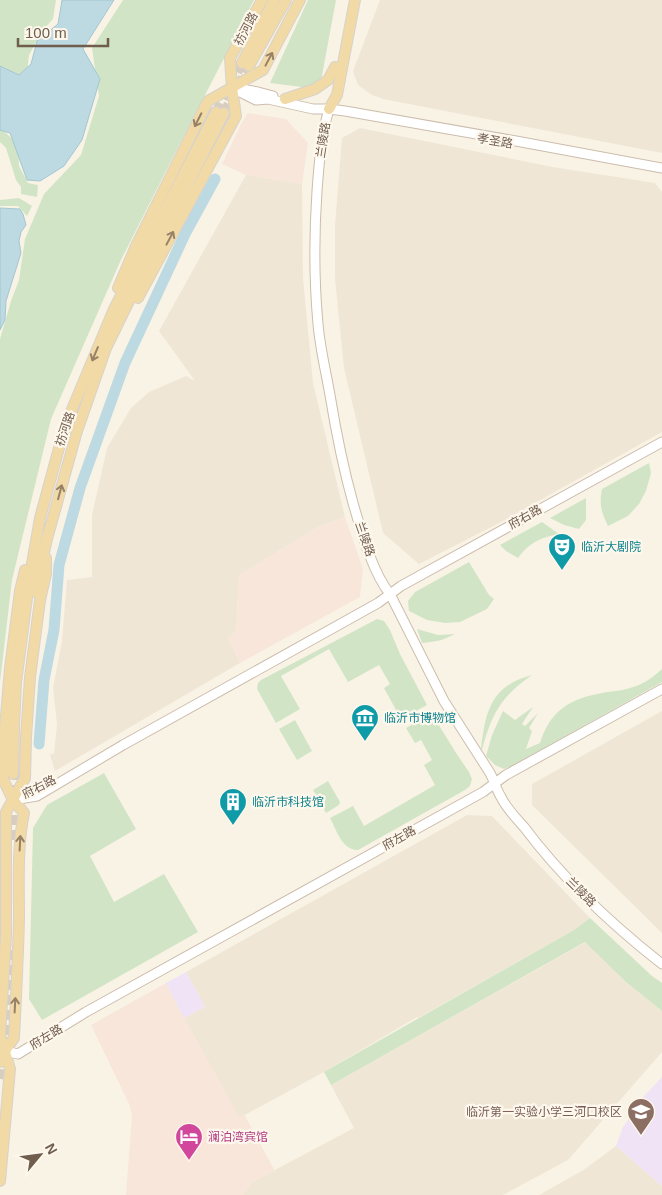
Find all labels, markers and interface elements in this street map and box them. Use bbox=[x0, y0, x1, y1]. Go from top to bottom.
street label: 祊河路 bbox=[231, 10, 261, 48]
scale bar bbox=[18, 15, 108, 47]
text: 100 m bbox=[25, 24, 67, 41]
one-way arrow bbox=[264, 51, 274, 66]
one-way arrow bbox=[193, 112, 202, 127]
street label: 兰陵路 bbox=[313, 121, 333, 159]
street label: 孝圣路 bbox=[476, 131, 514, 151]
one-way arrow bbox=[166, 231, 176, 246]
one-way arrow bbox=[89, 346, 98, 361]
street label: 祊河路 bbox=[53, 410, 77, 448]
one-way arrow bbox=[56, 484, 65, 500]
street label: 府右路 bbox=[506, 502, 544, 532]
street label: 兰陵路 bbox=[353, 520, 377, 558]
theatre icon: 临沂大剧院 bbox=[547, 532, 577, 571]
place label: 临沂大剧院 bbox=[581, 540, 641, 554]
museum icon: 临沂市博物馆 bbox=[350, 703, 380, 742]
place label: 临沂市博物馆 bbox=[384, 711, 456, 725]
street label: 府右路 bbox=[20, 773, 58, 801]
building icon: 临沂市科技馆 bbox=[218, 787, 248, 826]
place label: 临沂市科技馆 bbox=[252, 795, 324, 809]
street label: 府左路 bbox=[380, 823, 418, 853]
one-way arrow bbox=[15, 835, 25, 851]
street label: 兰陵路 bbox=[563, 874, 599, 910]
one-way arrow bbox=[11, 997, 20, 1013]
street label: 府左路 bbox=[27, 1022, 65, 1052]
school or university icon: 临沂第一实验小学三河口校区 bbox=[626, 1097, 656, 1136]
place label: 临沂第一实验小学三河口校区 bbox=[466, 1105, 622, 1119]
hotel icon: 澜泊湾宾馆 bbox=[174, 1122, 204, 1161]
north arrow bbox=[15, 1130, 65, 1180]
place label: 澜泊湾宾馆 bbox=[208, 1130, 268, 1144]
text: N bbox=[42, 1140, 61, 1157]

